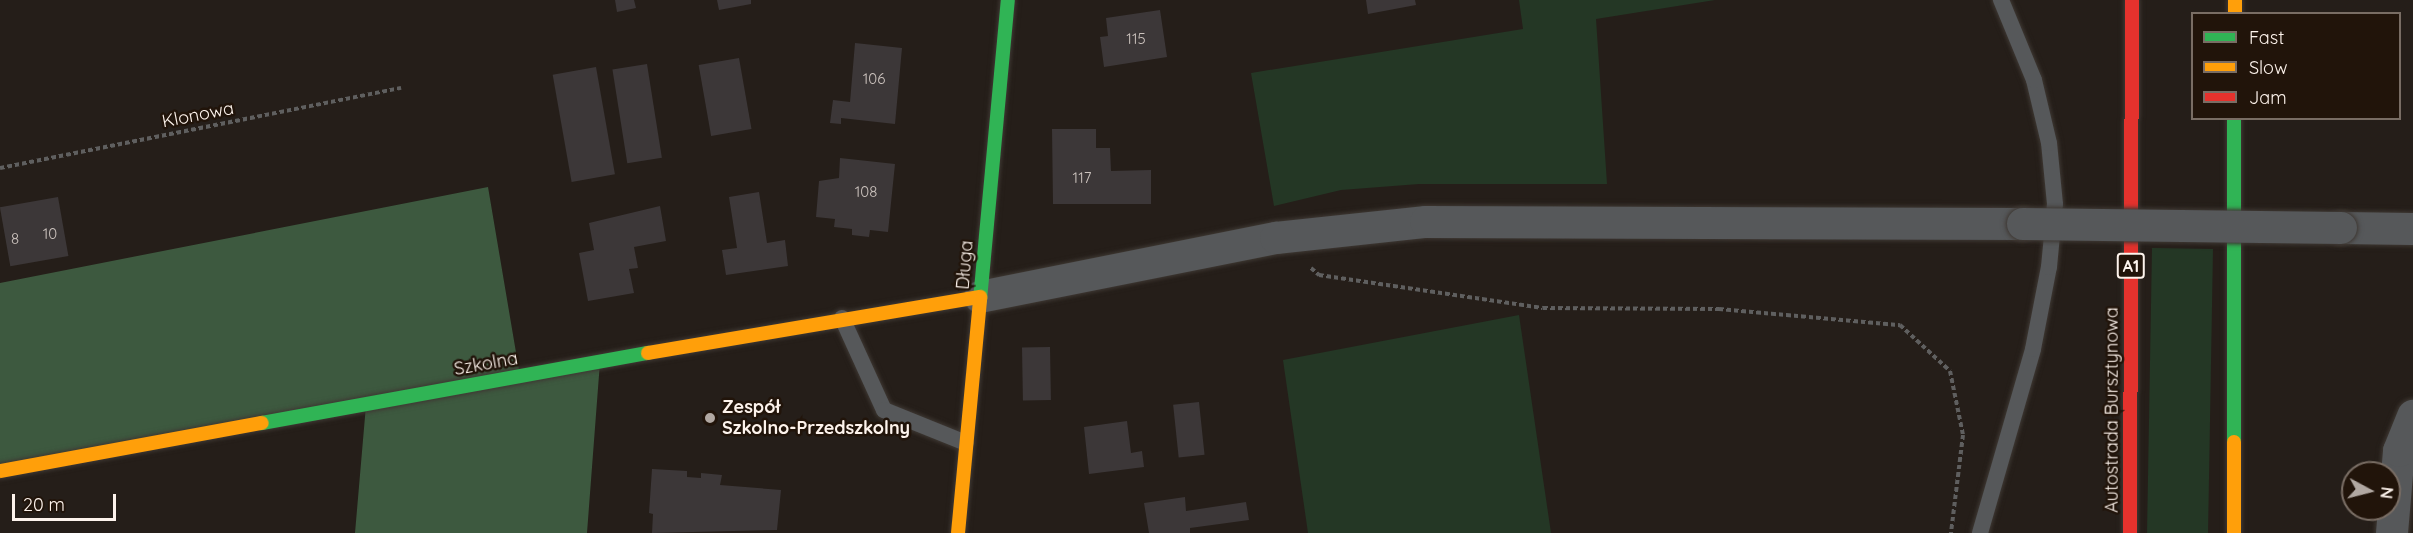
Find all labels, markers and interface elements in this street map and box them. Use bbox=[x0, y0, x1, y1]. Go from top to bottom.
legend bbox=[2191, 12, 2401, 120]
text: Fast bbox=[2249, 26, 2284, 49]
house number: 115 bbox=[1126, 30, 1146, 48]
text: Slow bbox=[2249, 56, 2287, 79]
house number: 106 bbox=[863, 70, 885, 88]
text: Jam bbox=[2249, 86, 2287, 109]
street label: Klonowa bbox=[160, 97, 236, 133]
house number: 117 bbox=[1073, 169, 1091, 187]
house number: 108 bbox=[855, 183, 877, 201]
house number: 10 bbox=[43, 225, 57, 243]
house number: 8 bbox=[11, 230, 19, 248]
street label: Długa bbox=[952, 240, 978, 290]
road number: A1 bbox=[2116, 253, 2146, 279]
street label: Autostrada Bursztynowa bbox=[2101, 307, 2123, 513]
street label: Szkolna bbox=[452, 348, 520, 380]
place label: Zespół Szkolno-Przedszkolny bbox=[722, 397, 910, 440]
marker: Zespół Szkolno-Przedszkolny bbox=[703, 411, 717, 425]
north arrow bbox=[2341, 461, 2401, 521]
scale bar bbox=[15, 482, 118, 520]
text: N bbox=[2376, 486, 2398, 500]
text: 20 m bbox=[23, 493, 65, 516]

